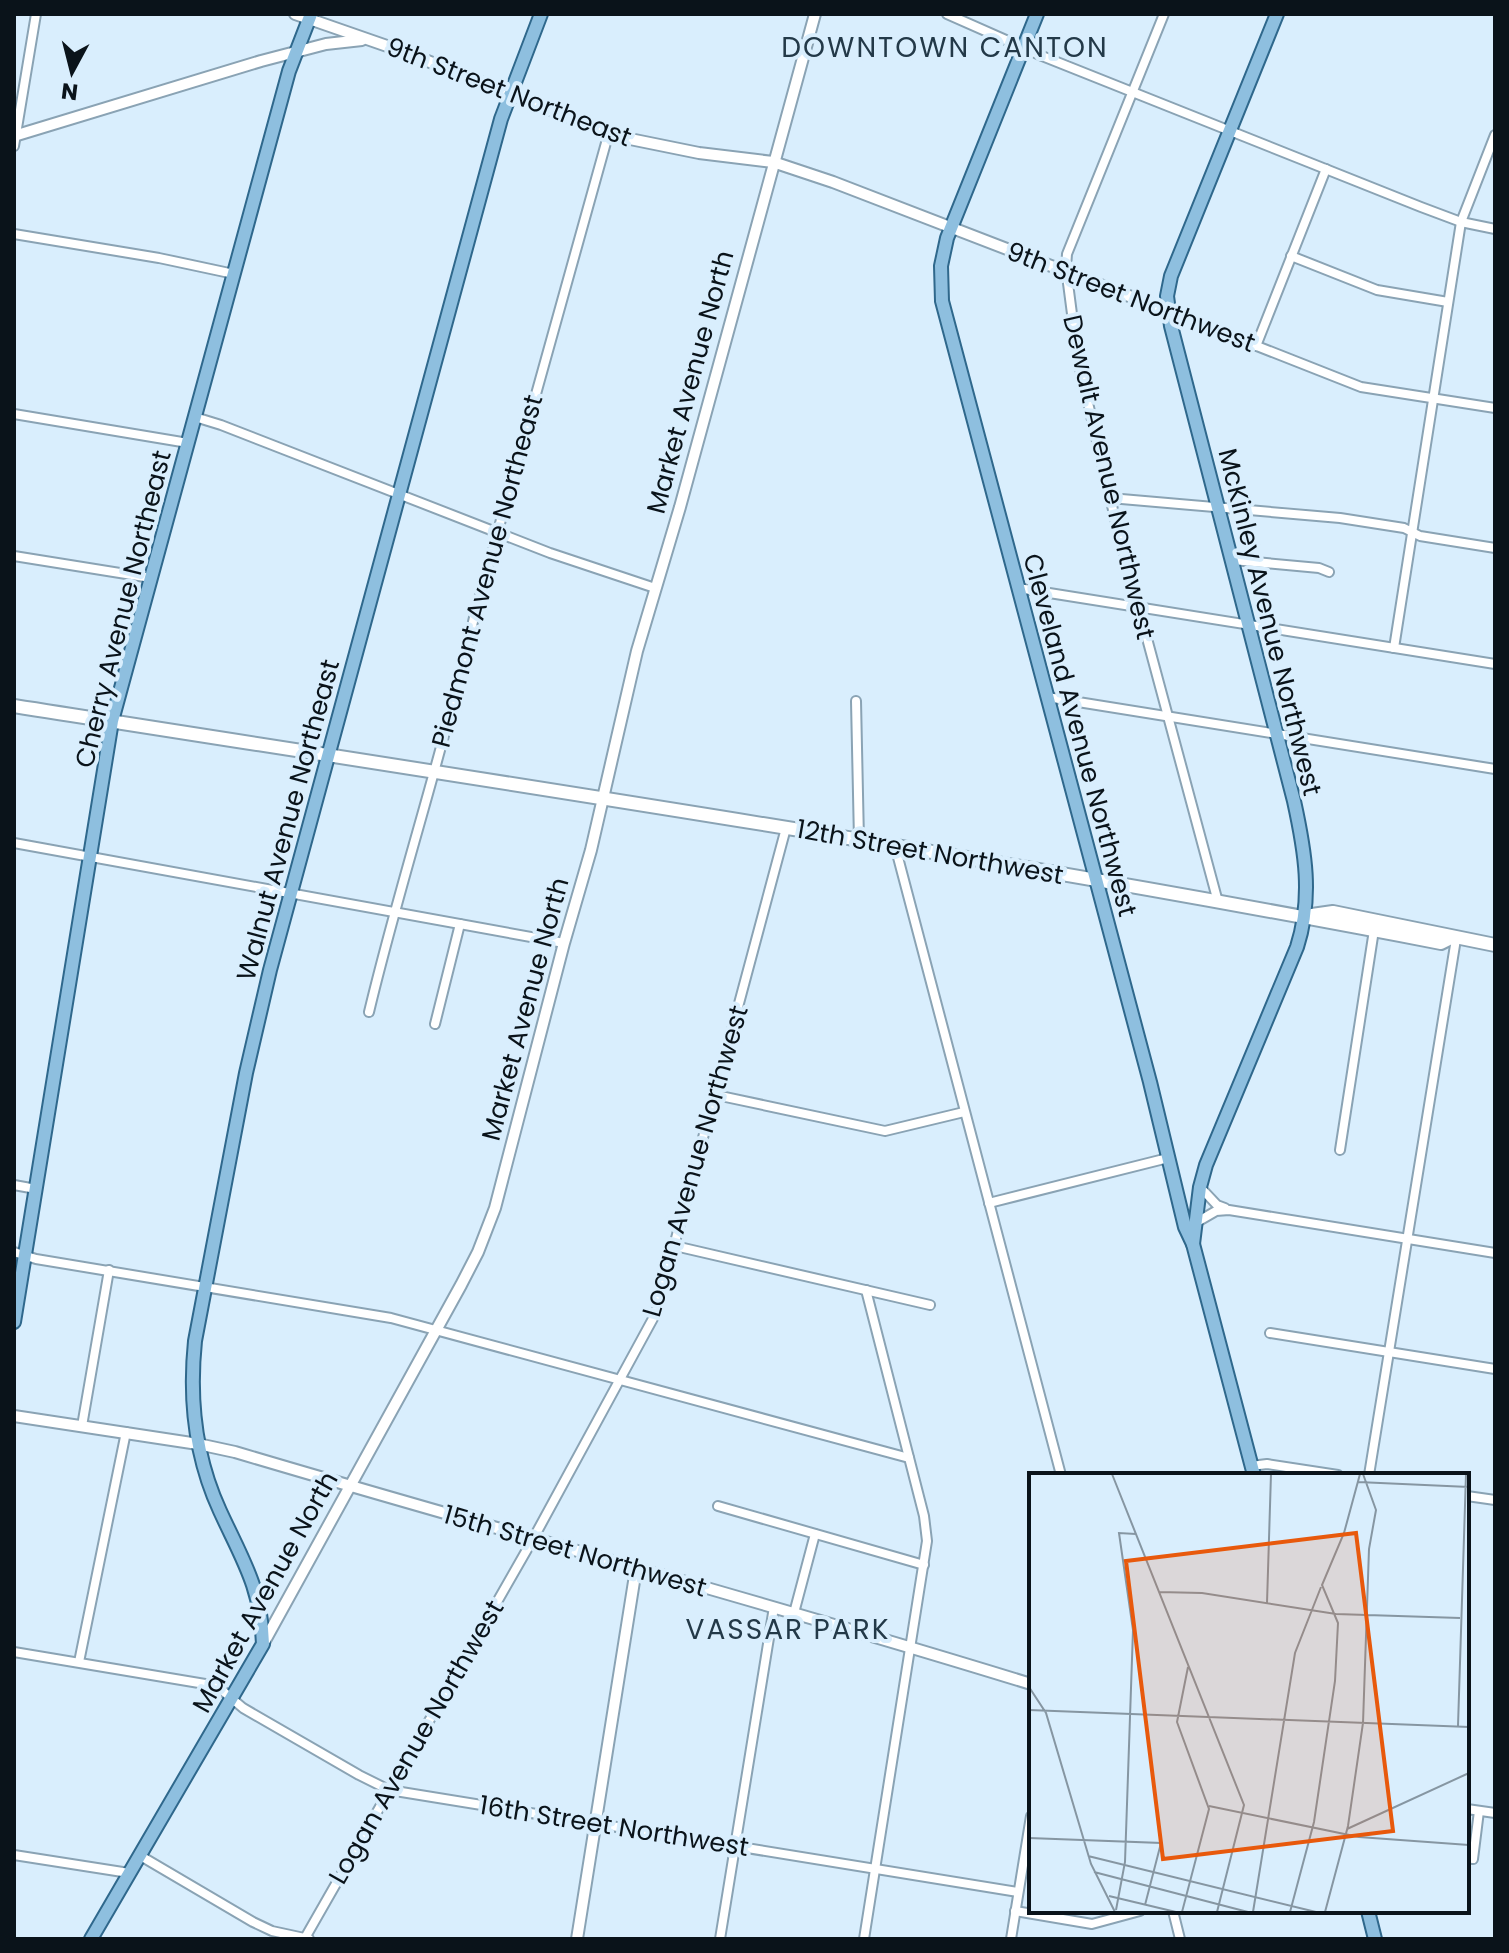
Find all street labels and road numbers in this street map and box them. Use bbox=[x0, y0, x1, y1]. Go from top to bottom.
street label: 9th Street Northeast bbox=[381, 29, 637, 155]
street label: 9th Street Northwest bbox=[1001, 233, 1261, 361]
street label: Market Avenue North bbox=[638, 247, 742, 517]
street label: Dewalt Avenue Northwest bbox=[1054, 311, 1164, 643]
street label: Piedmont Avenue Northeast bbox=[423, 391, 551, 751]
street label: McKinley Avenue Northwest bbox=[1209, 445, 1331, 799]
street label: Cherry Avenue Northeast bbox=[66, 447, 180, 771]
street label: Cleveland Avenue Northwest bbox=[1014, 550, 1146, 920]
street label: Walnut Avenue Northeast bbox=[228, 655, 348, 985]
street label: 12th Street Northwest bbox=[794, 811, 1066, 893]
street label: Market Avenue North bbox=[473, 874, 577, 1144]
street label: Logan Avenue Northwest bbox=[633, 1001, 757, 1321]
street label: Market Avenue North bbox=[184, 1465, 346, 1719]
street label: 15th Street Northwest bbox=[439, 1496, 711, 1606]
street label: Logan Avenue Northwest bbox=[320, 1593, 512, 1891]
street label: 16th Street Northwest bbox=[477, 1787, 751, 1865]

